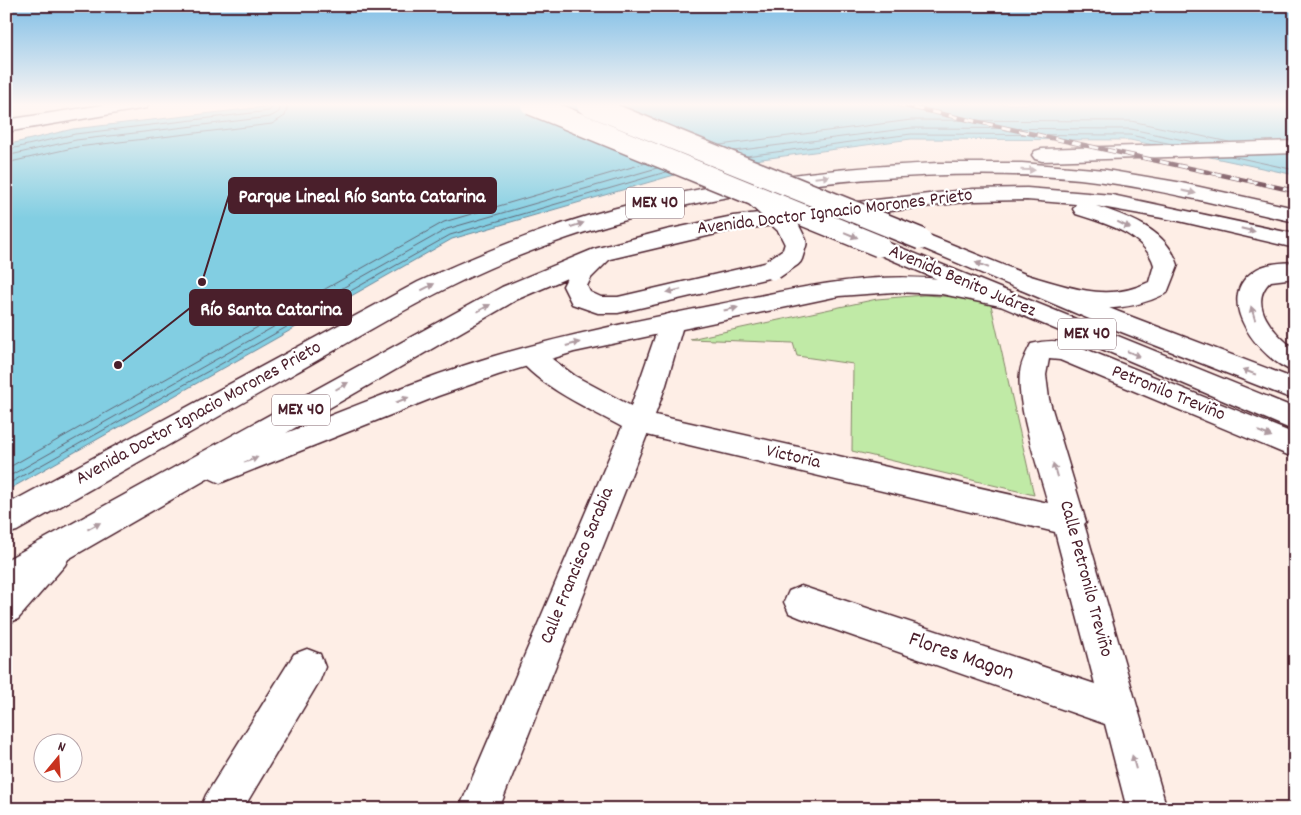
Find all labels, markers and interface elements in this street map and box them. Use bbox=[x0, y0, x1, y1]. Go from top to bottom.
one-way arrow bbox=[1021, 166, 1037, 174]
one-way arrow bbox=[814, 173, 830, 181]
callout: Parque Lineal Río Santa Catarina bbox=[229, 178, 496, 213]
street label: Avenida Doctor Ignacio Morones Prieto bbox=[696, 183, 974, 243]
text: Parque Lineal Río Santa Catarina bbox=[239, 184, 486, 212]
road number: MEX 40 bbox=[626, 188, 684, 218]
one-way arrow bbox=[1181, 189, 1197, 197]
one-way arrow bbox=[570, 221, 585, 228]
one-way arrow bbox=[1117, 221, 1131, 229]
one-way arrow bbox=[1240, 226, 1255, 234]
one-way arrow bbox=[844, 231, 859, 239]
street label: Avenida Benito Juárez bbox=[884, 239, 1040, 325]
one-way arrow bbox=[975, 260, 989, 268]
one-way arrow bbox=[420, 283, 435, 291]
one-way arrow bbox=[666, 288, 682, 296]
callout: Río Santa Catarina bbox=[190, 290, 351, 325]
text: Río Santa Catarina bbox=[200, 297, 342, 325]
one-way arrow bbox=[478, 303, 491, 312]
one-way arrow bbox=[724, 305, 739, 313]
one-way arrow bbox=[1248, 305, 1256, 320]
road number: MEX 40 bbox=[1058, 318, 1116, 349]
street label: Avenida Doctor Ignacio Morones Prieto bbox=[71, 335, 327, 493]
one-way arrow bbox=[565, 340, 580, 348]
one-way arrow bbox=[1127, 350, 1141, 358]
street label: Petronilo Treviño bbox=[1107, 359, 1229, 429]
one-way arrow bbox=[1241, 368, 1256, 376]
one-way arrow bbox=[336, 382, 349, 391]
road number: MEX 40 bbox=[272, 394, 330, 426]
one-way arrow bbox=[394, 395, 409, 403]
one-way arrow bbox=[1258, 430, 1272, 438]
street label: Victoria bbox=[763, 439, 824, 478]
one-way arrow bbox=[243, 456, 258, 463]
one-way arrow bbox=[1050, 462, 1058, 477]
street label: Calle Francisco Sarabia bbox=[534, 483, 622, 648]
street label: Calle Petronilo Treviño bbox=[1051, 498, 1119, 660]
one-way arrow bbox=[87, 522, 101, 531]
street label: Flores Magon bbox=[904, 624, 1018, 690]
north arrow bbox=[32, 732, 82, 782]
text: N bbox=[55, 737, 68, 758]
one-way arrow bbox=[1129, 754, 1137, 769]

